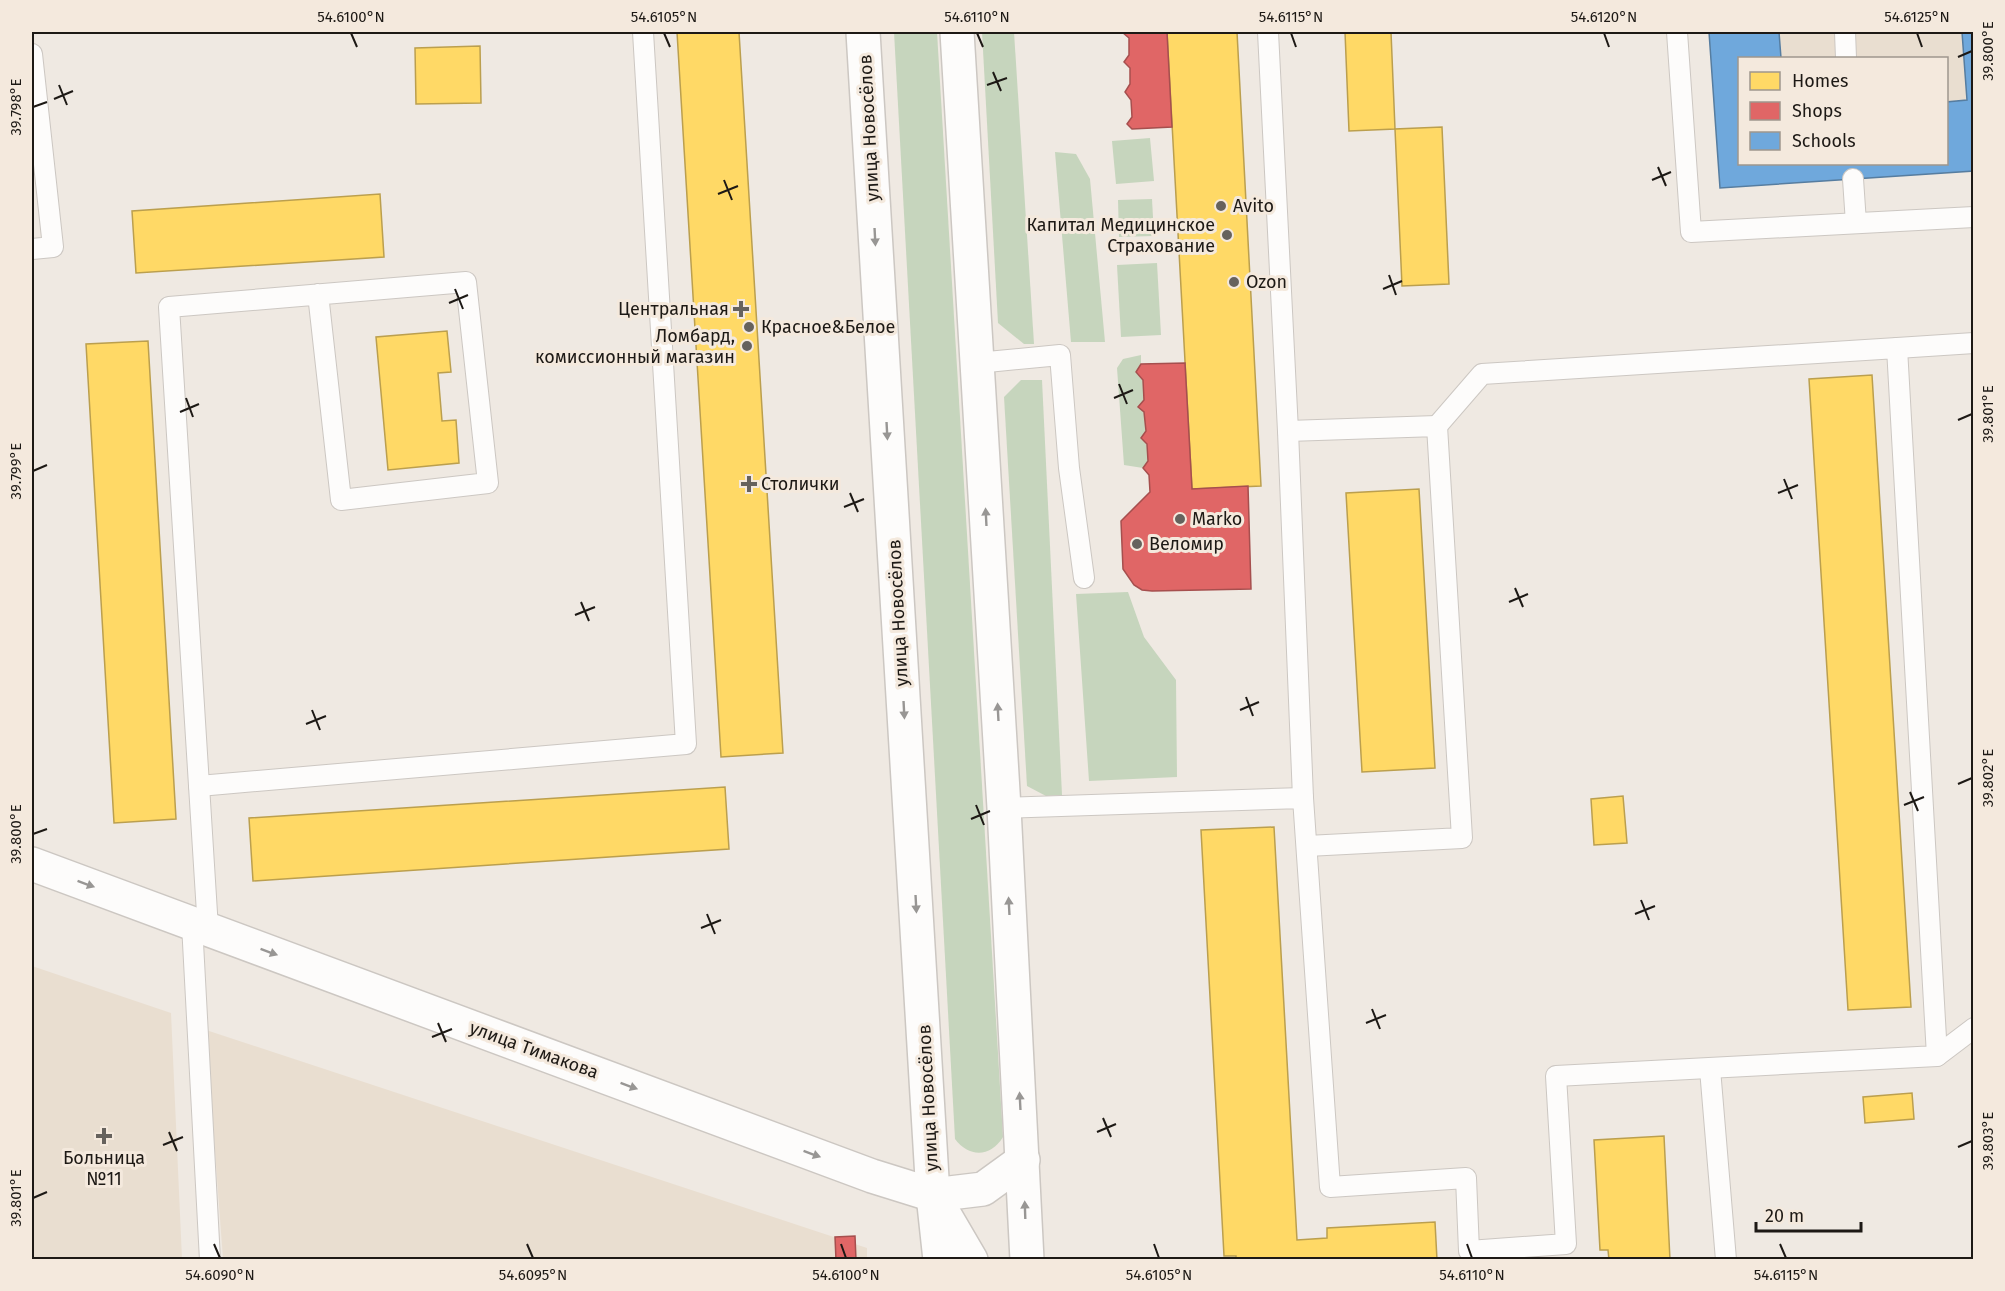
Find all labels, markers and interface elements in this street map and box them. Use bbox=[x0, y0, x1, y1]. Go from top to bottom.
text: 54.6100°N bbox=[317, 8, 385, 26]
text: 54.6105°N bbox=[631, 8, 697, 26]
text: 54.6110°N bbox=[944, 8, 1010, 26]
text: 54.6115°N bbox=[1259, 8, 1323, 26]
text: 54.6120°N bbox=[1571, 8, 1637, 26]
text: 54.6125°N bbox=[1884, 8, 1950, 26]
text: 39.800°E bbox=[1979, 21, 1997, 81]
street label: улица Новосёлов bbox=[854, 54, 884, 202]
legend bbox=[1738, 57, 1948, 165]
text: Homes bbox=[1792, 70, 1848, 92]
text: 39.798°E bbox=[7, 78, 25, 136]
text: Shops bbox=[1792, 100, 1842, 122]
text: Schools bbox=[1792, 130, 1856, 152]
place label: Avito bbox=[1233, 195, 1274, 217]
marker: Avito bbox=[1214, 199, 1228, 213]
place label: Капитал Медицинское Страхование bbox=[1026, 214, 1215, 257]
one-way arrow bbox=[871, 227, 880, 246]
marker: Капитал Медицинское Страхование bbox=[1220, 228, 1234, 242]
place label: Ozon bbox=[1246, 271, 1287, 293]
marker: Ozon bbox=[1227, 275, 1241, 289]
place label: Центральная bbox=[618, 298, 729, 320]
marker: Центральная bbox=[734, 302, 748, 316]
place label: Красное&Белое bbox=[761, 316, 895, 338]
marker: Красное&Белое bbox=[742, 320, 756, 334]
place label: Ломбард, комиссионный магазин bbox=[535, 325, 735, 368]
marker: Ломбард, комиссионный магазин bbox=[740, 339, 754, 353]
text: 39.801°E bbox=[1979, 385, 1997, 443]
one-way arrow bbox=[883, 422, 892, 441]
text: 39.799°E bbox=[7, 443, 25, 499]
place label: Столички bbox=[761, 473, 839, 495]
marker: Столички bbox=[742, 477, 756, 491]
one-way arrow bbox=[982, 508, 991, 527]
place label: Marko bbox=[1192, 508, 1242, 530]
marker: Marko bbox=[1173, 512, 1187, 526]
place label: Веломир bbox=[1149, 533, 1224, 555]
marker: Веломир bbox=[1130, 537, 1144, 551]
street label: улица Новосёлов bbox=[883, 539, 913, 687]
one-way arrow bbox=[899, 700, 909, 719]
one-way arrow bbox=[993, 702, 1003, 721]
text: 39.802°E bbox=[1979, 749, 1997, 807]
text: 39.800°E bbox=[7, 804, 25, 864]
one-way arrow bbox=[78, 880, 96, 890]
one-way arrow bbox=[911, 895, 920, 914]
one-way arrow bbox=[1005, 897, 1014, 916]
one-way arrow bbox=[260, 948, 278, 957]
street label: улица Тимакова bbox=[466, 1016, 602, 1084]
street label: улица Новосёлов bbox=[913, 1024, 943, 1172]
one-way arrow bbox=[620, 1081, 638, 1091]
one-way arrow bbox=[1015, 1092, 1024, 1111]
text: 39.803°E bbox=[1979, 1112, 1997, 1170]
marker: Больница №11 bbox=[95, 1127, 113, 1145]
place label: Больница №11 bbox=[63, 1147, 145, 1190]
one-way arrow bbox=[803, 1149, 821, 1159]
text: 39.801°E bbox=[7, 1169, 25, 1227]
scale bar bbox=[1756, 1195, 1861, 1233]
one-way arrow bbox=[1020, 1200, 1030, 1219]
text: 20 m bbox=[1765, 1205, 1804, 1227]
text: 54.6090°N bbox=[185, 1266, 255, 1284]
text: 54.6095°N bbox=[499, 1266, 567, 1284]
text: 54.6100°N bbox=[812, 1266, 880, 1284]
text: 54.6105°N bbox=[1126, 1266, 1192, 1284]
text: 54.6110°N bbox=[1439, 1266, 1505, 1284]
text: 54.6115°N bbox=[1754, 1266, 1818, 1284]

